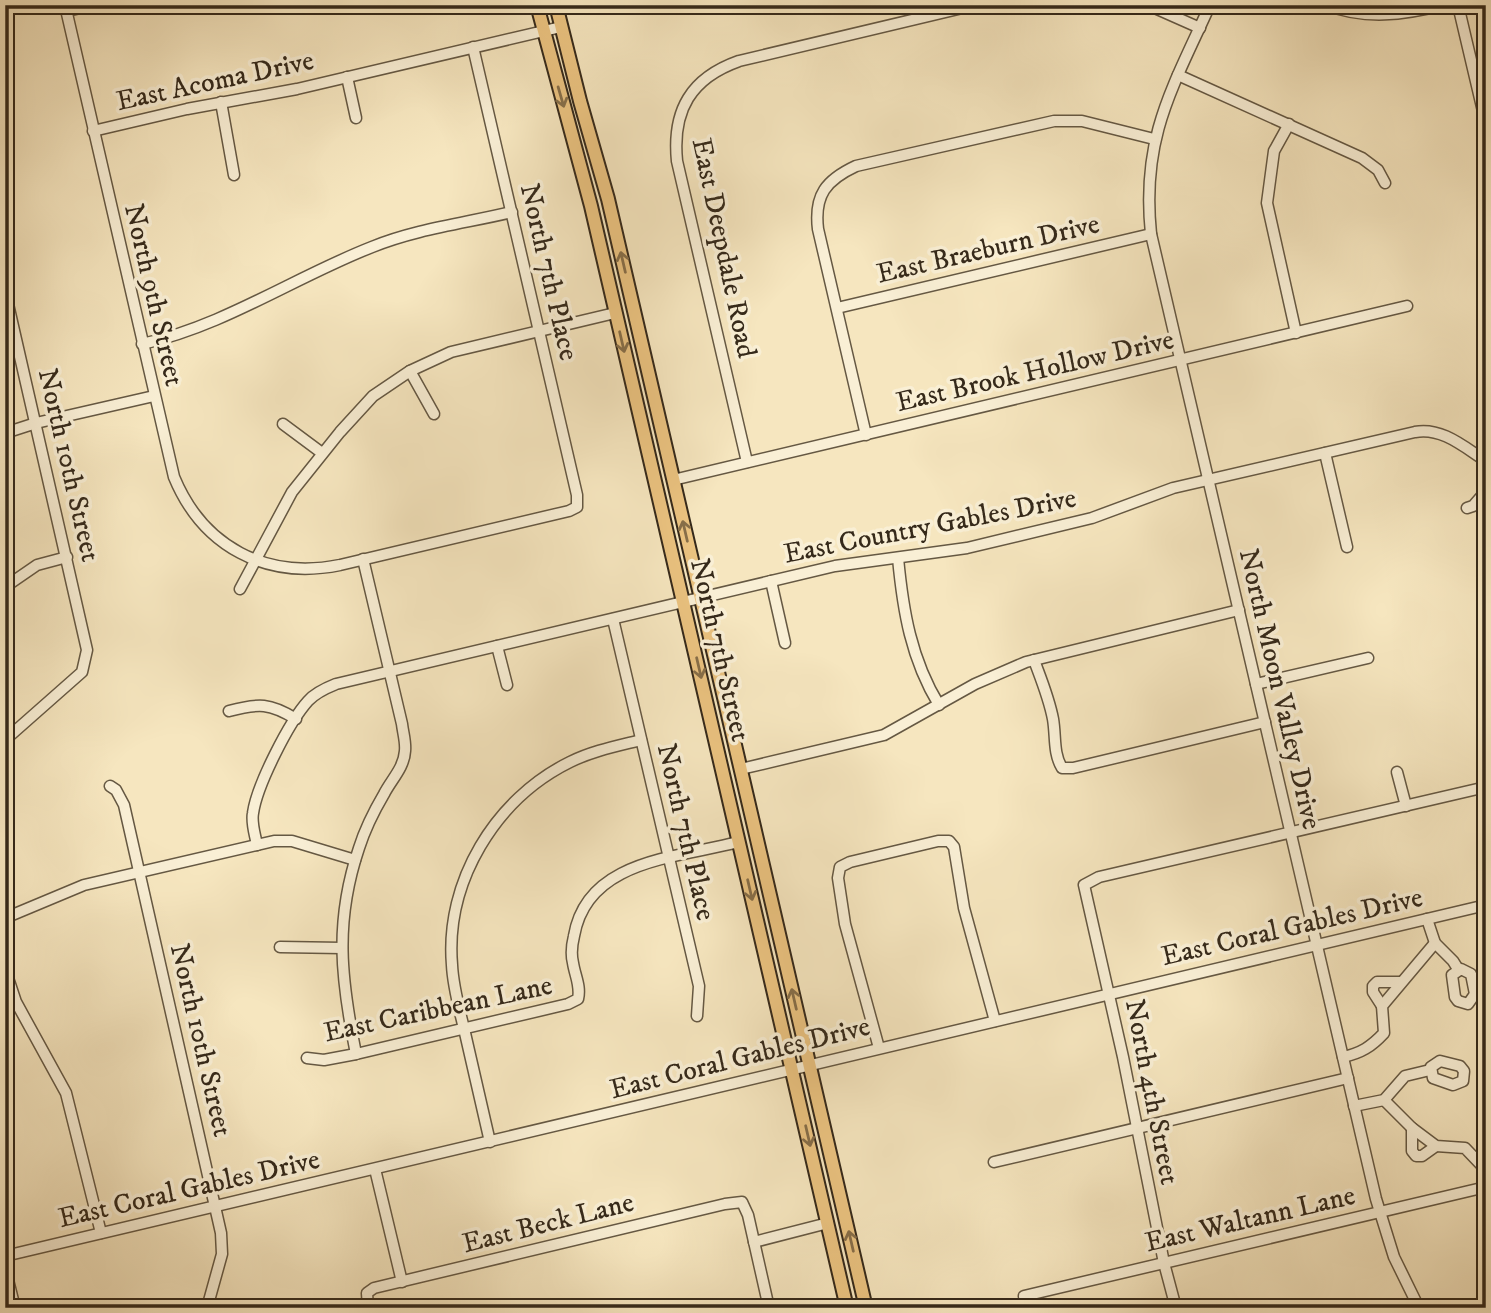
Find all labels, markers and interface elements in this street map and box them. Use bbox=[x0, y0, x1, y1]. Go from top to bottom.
street label: East Acoma Drive bbox=[113, 43, 317, 119]
one-way arrow bbox=[555, 86, 568, 108]
street label: East Deepdale Road bbox=[684, 135, 764, 361]
street label: North 7th Place bbox=[512, 180, 586, 364]
street label: North 9th Street bbox=[116, 201, 192, 390]
street label: East Braeburn Drive bbox=[873, 206, 1103, 292]
one-way arrow bbox=[615, 251, 629, 274]
street label: East Brook Hollow Drive bbox=[893, 322, 1177, 420]
one-way arrow bbox=[616, 330, 629, 353]
street label: North 10th Street bbox=[30, 365, 108, 565]
street label: East Country Gables Drive bbox=[781, 480, 1079, 572]
one-way arrow bbox=[678, 521, 691, 543]
street label: North Moon Valley Drive bbox=[1231, 545, 1329, 833]
street label: North 7th Street bbox=[682, 555, 758, 745]
one-way arrow bbox=[692, 656, 706, 679]
street label: North 7th Place bbox=[649, 740, 723, 924]
one-way arrow bbox=[744, 878, 757, 901]
street label: East Coral Gables Drive bbox=[1158, 880, 1426, 974]
street label: North 10th Street bbox=[162, 940, 240, 1140]
street label: East Caribbean Lane bbox=[321, 968, 555, 1050]
one-way arrow bbox=[786, 989, 799, 1011]
street label: North 4th Street bbox=[1117, 996, 1187, 1188]
street label: East Coral Gables Drive bbox=[606, 1009, 874, 1107]
one-way arrow bbox=[801, 1124, 815, 1147]
street label: East Coral Gables Drive bbox=[55, 1142, 323, 1236]
street label: East Waltann Lane bbox=[1142, 1178, 1358, 1260]
street label: East Beck Lane bbox=[459, 1185, 637, 1261]
one-way arrow bbox=[843, 1230, 857, 1253]

